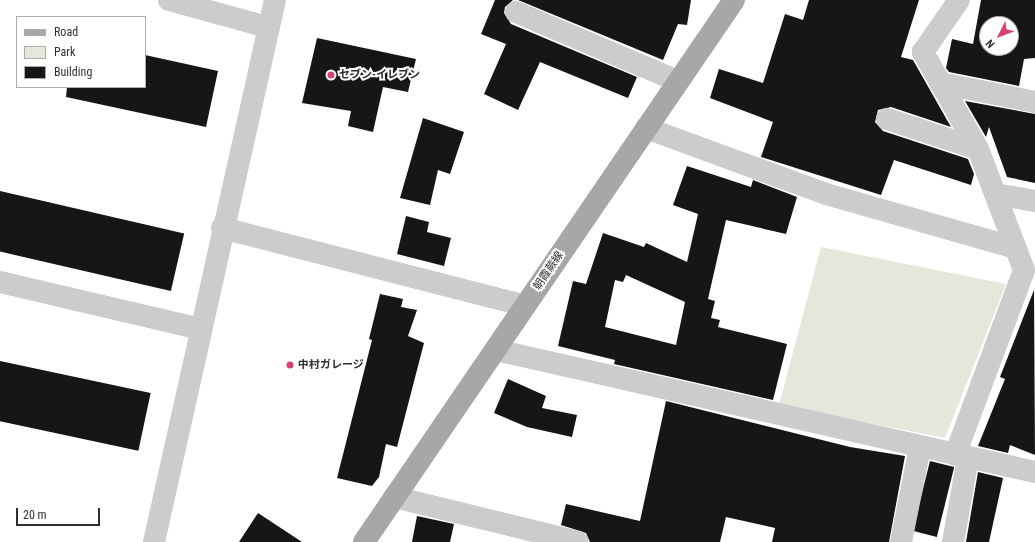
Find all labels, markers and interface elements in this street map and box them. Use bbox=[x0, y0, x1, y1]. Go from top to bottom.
legend bbox=[16, 16, 146, 88]
north arrow bbox=[979, 16, 1019, 56]
text: Road bbox=[54, 25, 78, 39]
text: N bbox=[983, 37, 998, 51]
text: Park bbox=[54, 45, 75, 59]
text: Building bbox=[54, 65, 92, 79]
place label: セブン-イレブン bbox=[339, 68, 420, 82]
marker: セブン-イレブン bbox=[326, 70, 336, 80]
street label: 朝霞蕨線 bbox=[531, 249, 567, 293]
place label: 中村ガレージ bbox=[298, 358, 364, 372]
marker: 中村ガレージ bbox=[285, 360, 295, 370]
scale bar bbox=[18, 500, 102, 526]
text: 20 m bbox=[23, 508, 47, 522]

